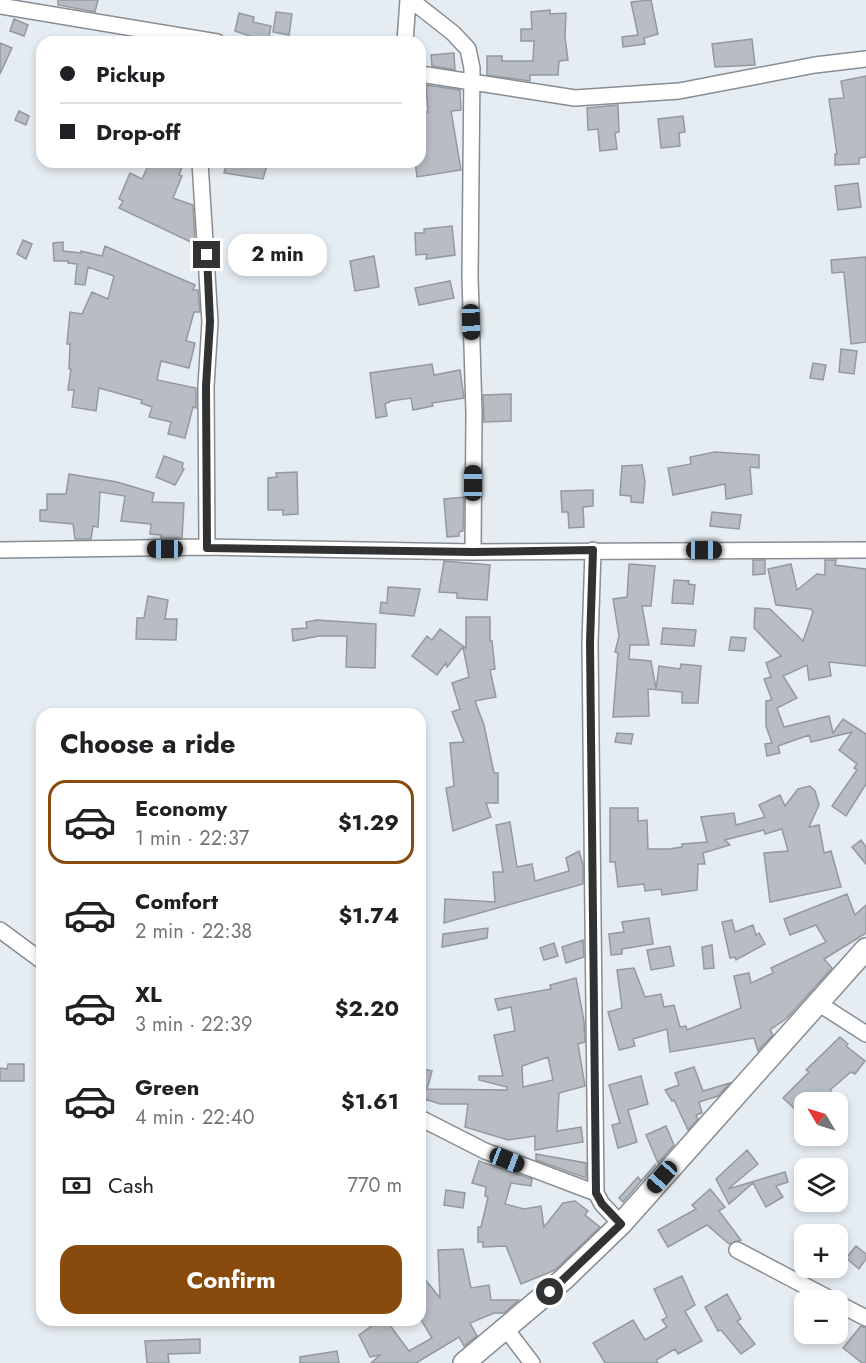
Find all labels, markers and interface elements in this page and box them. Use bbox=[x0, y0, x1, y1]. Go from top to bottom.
text: Pickup bbox=[96, 58, 165, 90]
text: Drop-off bbox=[96, 116, 180, 148]
callout: 2 min bbox=[228, 234, 327, 276]
text: 2 min bbox=[251, 240, 304, 269]
route end bbox=[193, 241, 220, 268]
car bbox=[461, 304, 481, 340]
car bbox=[464, 465, 482, 501]
car bbox=[147, 540, 183, 558]
car bbox=[686, 541, 722, 559]
text: Choose a ride bbox=[60, 724, 235, 763]
text: Economy bbox=[135, 792, 227, 824]
icon: car bbox=[63, 795, 117, 849]
text: $1.29 bbox=[338, 806, 399, 838]
text: 1 min · 22:37 bbox=[135, 824, 249, 853]
text: Comfort bbox=[135, 885, 218, 917]
icon: car bbox=[63, 888, 117, 942]
text: $1.74 bbox=[338, 899, 399, 931]
text: 2 min · 22:38 bbox=[135, 917, 252, 946]
text: XL bbox=[135, 978, 162, 1010]
icon: car bbox=[63, 981, 117, 1035]
text: $2.20 bbox=[335, 992, 399, 1024]
text: 3 min · 22:39 bbox=[135, 1010, 252, 1039]
text: Green bbox=[135, 1071, 199, 1103]
icon: car bbox=[63, 1074, 117, 1128]
text: $1.61 bbox=[341, 1085, 399, 1117]
north arrow bbox=[794, 1092, 848, 1146]
map controls bbox=[794, 1092, 848, 1344]
text: 4 min · 22:40 bbox=[135, 1103, 254, 1132]
car bbox=[487, 1145, 527, 1175]
car bbox=[643, 1158, 681, 1196]
button: layers bbox=[794, 1158, 848, 1212]
icon: cash bbox=[60, 1169, 93, 1202]
text: Cash bbox=[108, 1169, 154, 1201]
text: 770 m bbox=[347, 1171, 402, 1200]
button: + bbox=[794, 1224, 848, 1278]
button: Confirm bbox=[60, 1245, 402, 1314]
route start bbox=[536, 1278, 563, 1305]
button: − bbox=[794, 1290, 848, 1344]

